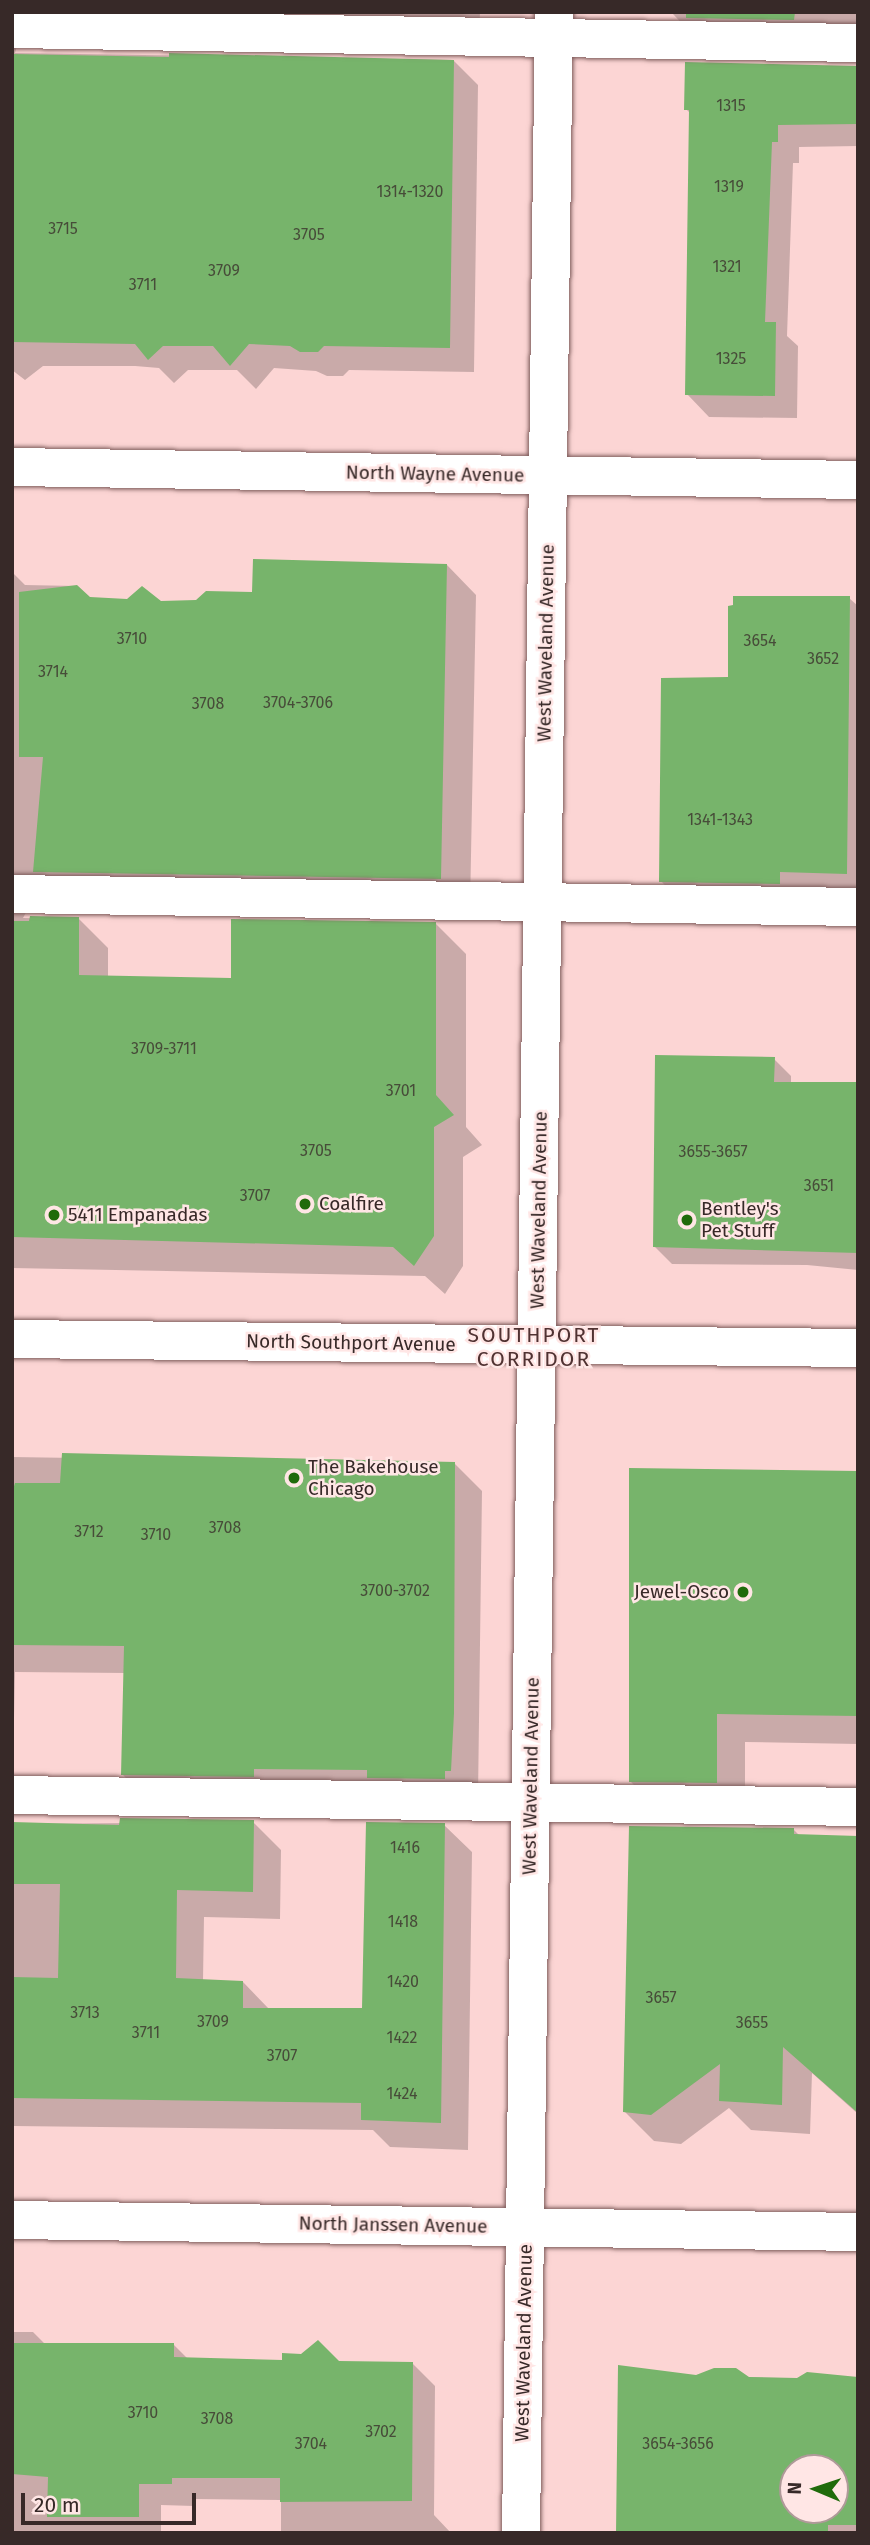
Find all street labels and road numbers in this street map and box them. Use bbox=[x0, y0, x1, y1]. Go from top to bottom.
street label: North Wayne Avenue bbox=[346, 461, 524, 487]
street label: West Waveland Avenue bbox=[533, 544, 559, 742]
street label: West Waveland Avenue bbox=[526, 1111, 552, 1309]
street label: North Southport Avenue bbox=[246, 1330, 456, 1356]
street label: West Waveland Avenue bbox=[518, 1677, 544, 1875]
street label: North Janssen Avenue bbox=[298, 2212, 488, 2238]
street label: West Waveland Avenue bbox=[511, 2244, 537, 2442]

